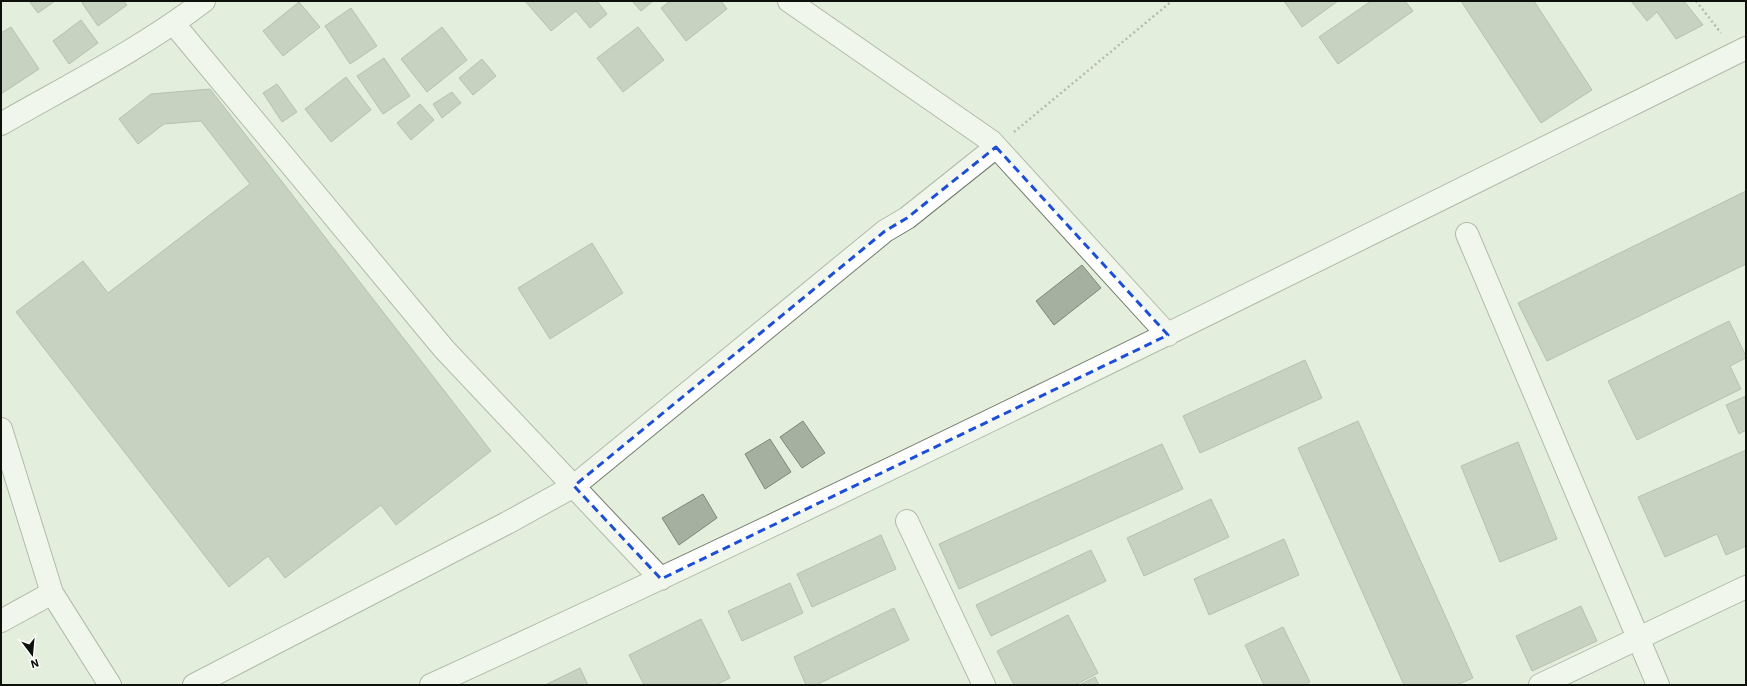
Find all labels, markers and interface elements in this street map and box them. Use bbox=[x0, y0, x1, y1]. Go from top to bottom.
north arrow bbox=[12, 634, 52, 674]
text: N bbox=[29, 656, 41, 671]

